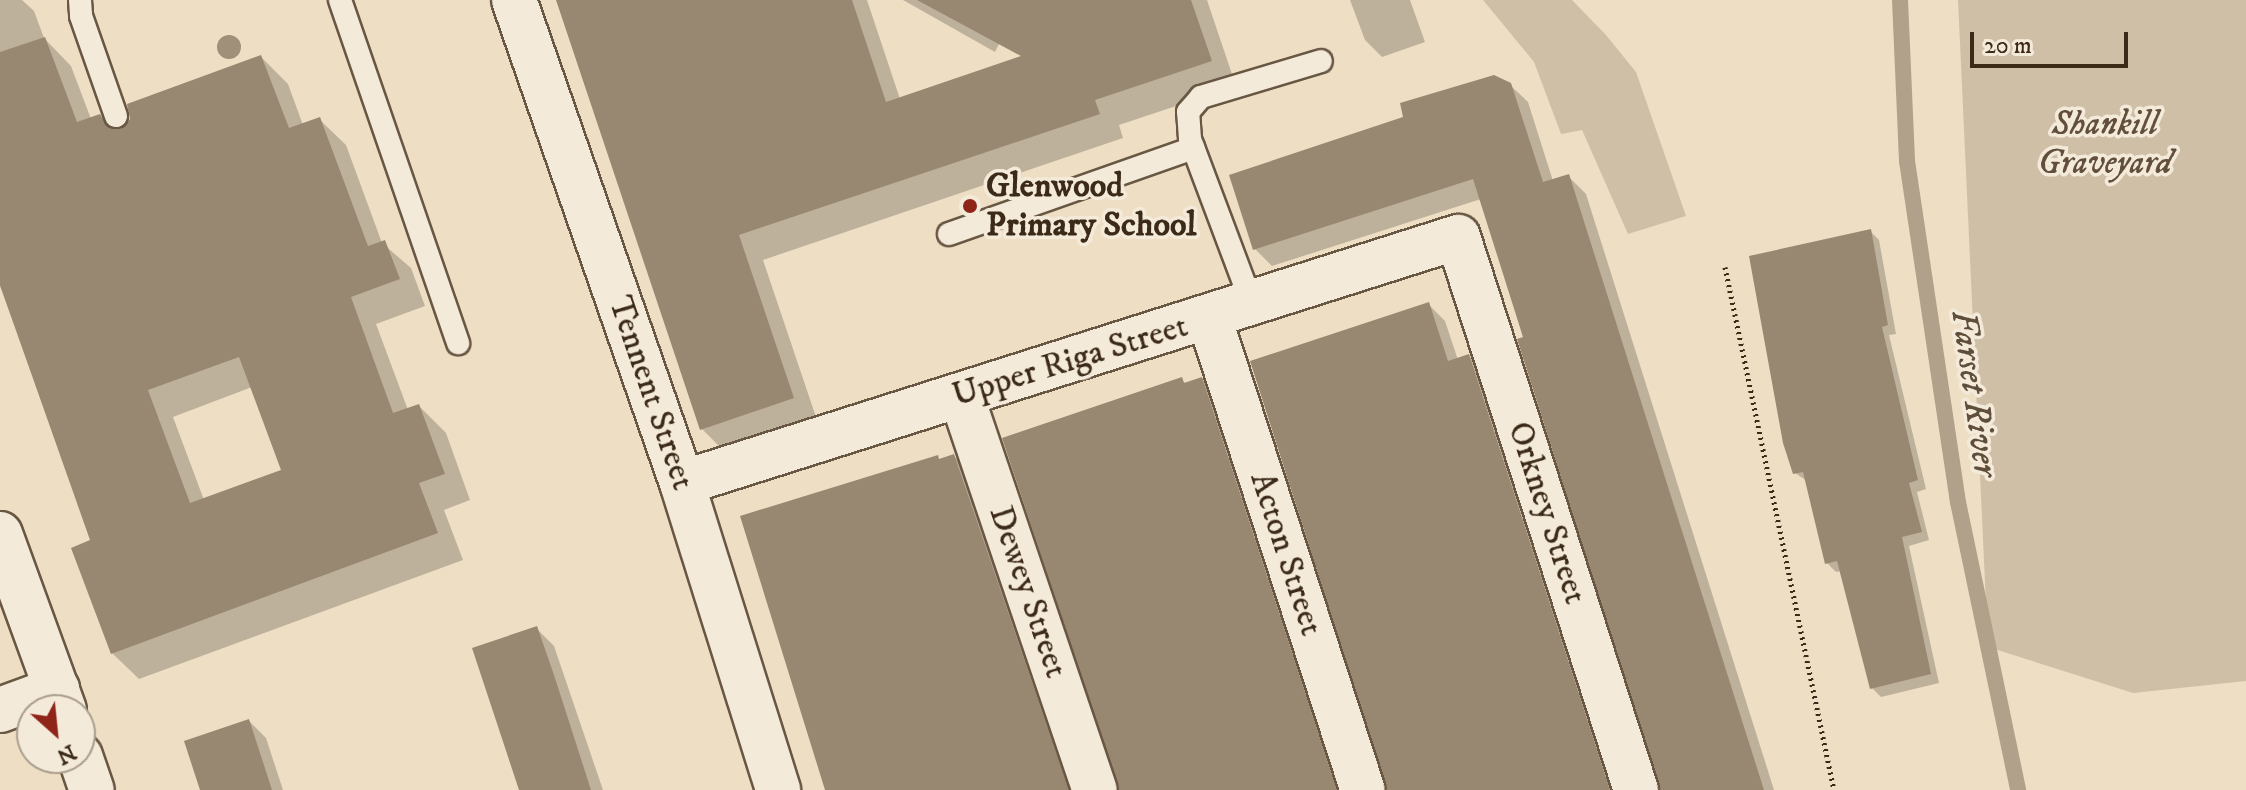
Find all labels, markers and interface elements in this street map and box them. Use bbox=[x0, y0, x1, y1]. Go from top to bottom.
scale bar bbox=[1974, 16, 2132, 66]
text: 20 m bbox=[1984, 31, 2032, 61]
park label: Shankill Graveyard bbox=[2038, 104, 2172, 184]
place label: Glenwood Primary School bbox=[986, 166, 1197, 246]
marker: Glenwood Primary School bbox=[961, 197, 979, 215]
street label: Tennent Street bbox=[599, 291, 703, 495]
street label: Upper Riga Street bbox=[947, 306, 1193, 416]
water label: Farset River bbox=[1941, 307, 2007, 479]
street label: Orkney Street bbox=[1498, 417, 1596, 609]
street label: Acton Street bbox=[1240, 467, 1332, 641]
street label: Dewey Street bbox=[980, 501, 1076, 683]
north arrow bbox=[16, 694, 96, 774]
text: N bbox=[52, 738, 80, 770]

